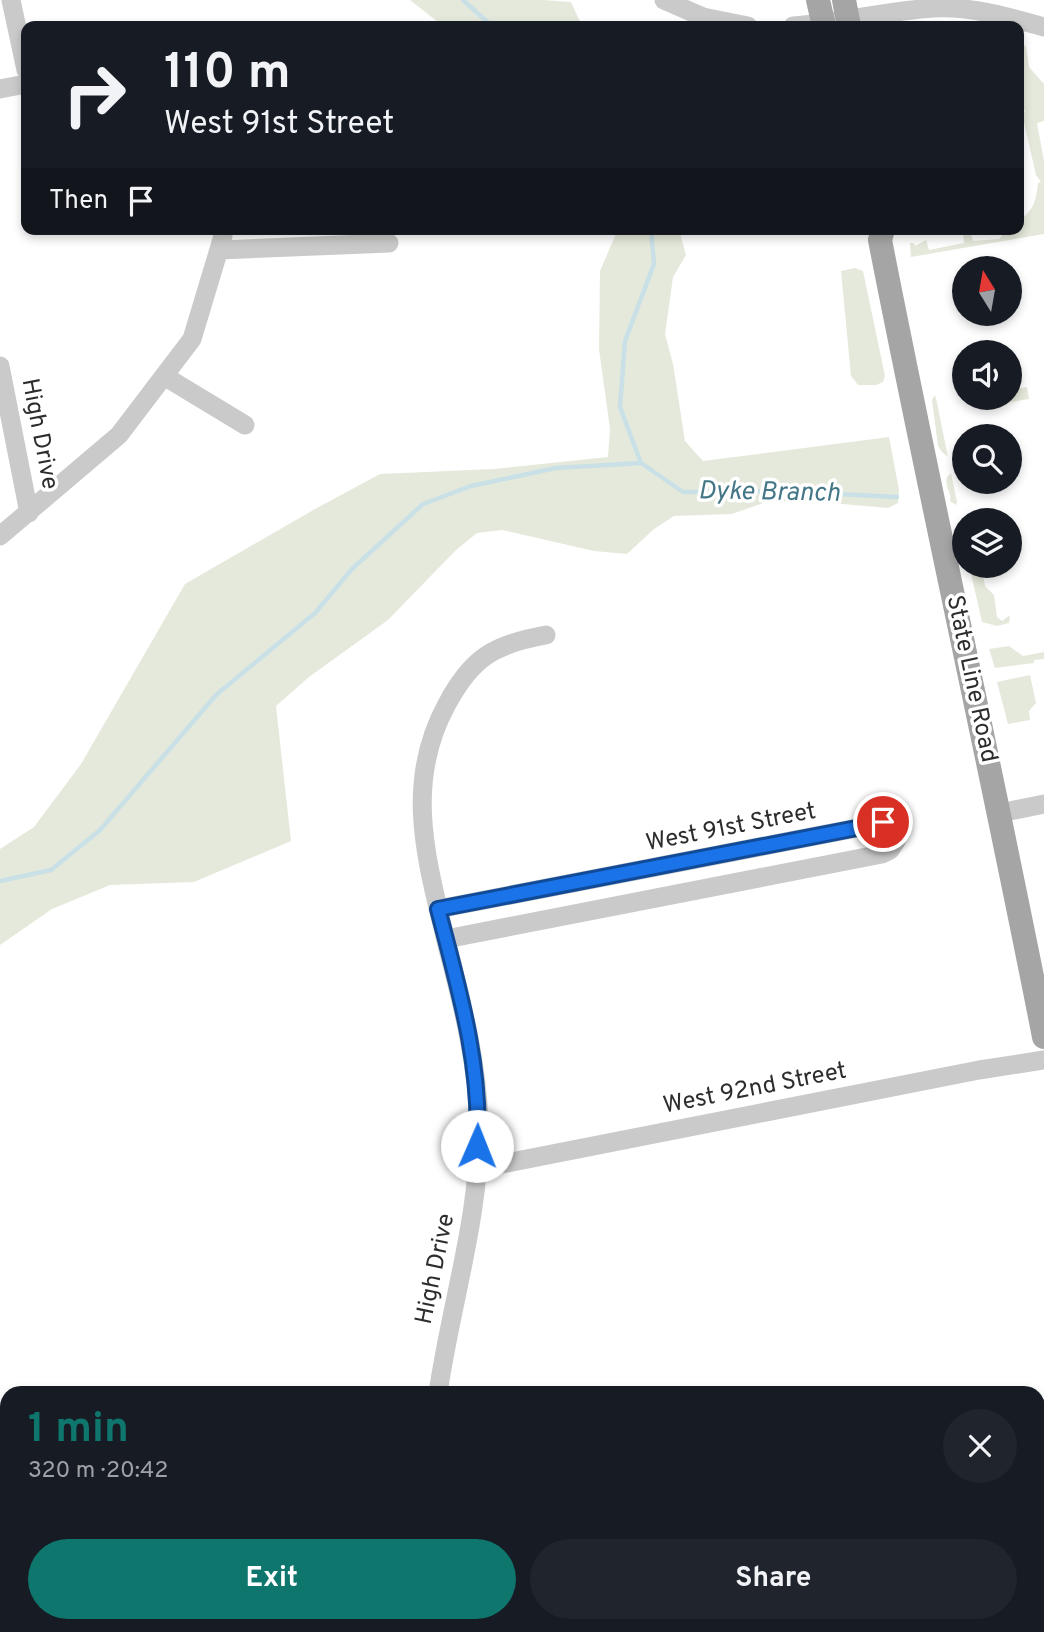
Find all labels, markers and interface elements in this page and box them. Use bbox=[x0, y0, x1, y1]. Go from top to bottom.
text: 110 m bbox=[164, 44, 291, 106]
icon: right bbox=[49, 49, 140, 140]
text: West 91st Street bbox=[164, 105, 394, 145]
icon: arrive bbox=[122, 182, 160, 220]
text: Then bbox=[49, 185, 108, 218]
north arrow bbox=[952, 256, 1022, 326]
map controls bbox=[952, 256, 1022, 578]
button: sound bbox=[952, 340, 1022, 410]
street label: High Drive bbox=[14, 376, 64, 492]
button: search bbox=[952, 424, 1022, 494]
water label: Dyke Branch bbox=[698, 475, 840, 511]
button: layers bbox=[952, 508, 1022, 578]
street label: State Line Road bbox=[939, 593, 1003, 765]
pin bbox=[853, 792, 913, 852]
street label: West 91st Street bbox=[643, 797, 819, 859]
icon: arrive bbox=[864, 803, 902, 841]
street label: West 92nd Street bbox=[661, 1057, 849, 1121]
position arrow bbox=[440, 1109, 514, 1183]
street label: High Drive bbox=[410, 1211, 462, 1327]
text: 1 min bbox=[28, 1404, 129, 1457]
button: close bbox=[943, 1409, 1017, 1483]
text: 320 m · 20:42 bbox=[28, 1457, 168, 1486]
button: Exit bbox=[28, 1539, 516, 1619]
button: Share bbox=[530, 1539, 1017, 1619]

